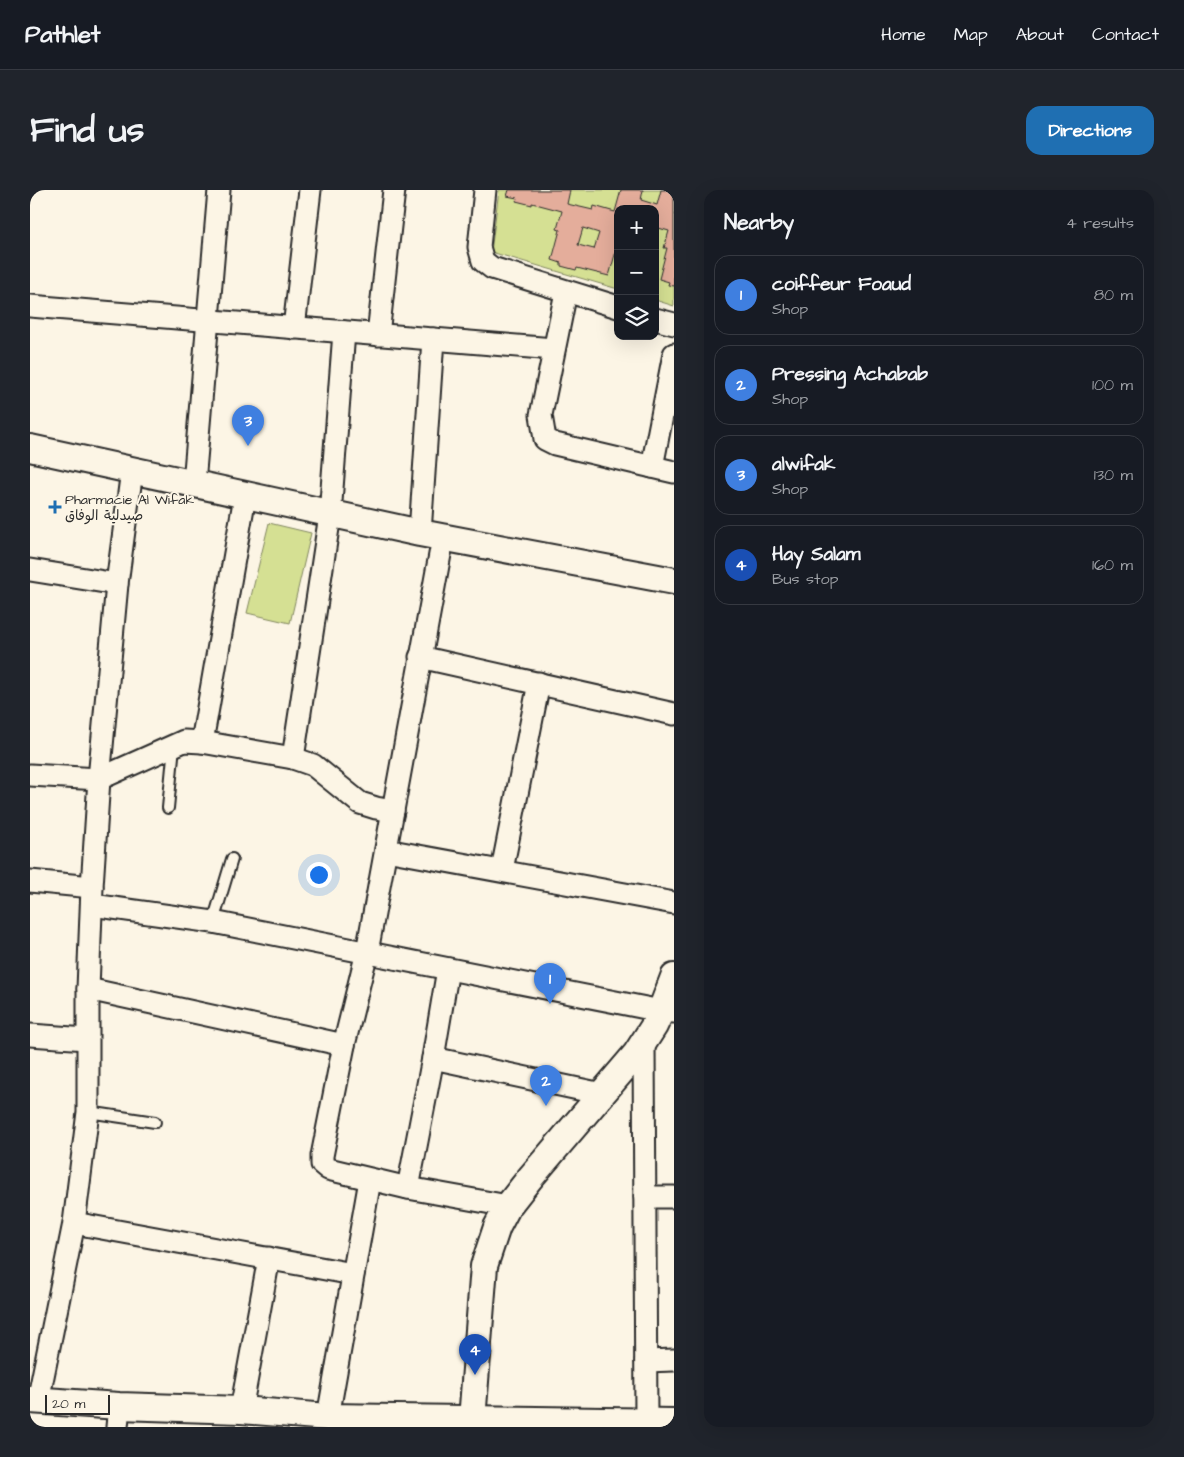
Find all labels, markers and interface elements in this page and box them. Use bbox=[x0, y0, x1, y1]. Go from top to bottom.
text: Pathlet bbox=[25, 18, 101, 52]
text: Home bbox=[881, 22, 926, 47]
text: Map bbox=[954, 22, 988, 47]
text: About bbox=[1016, 22, 1064, 47]
text: Contact bbox=[1092, 22, 1159, 47]
text: Find us bbox=[30, 106, 144, 155]
button: Directions bbox=[1026, 106, 1154, 155]
map controls bbox=[614, 205, 659, 340]
button: + bbox=[614, 205, 659, 250]
text: Nearby bbox=[724, 208, 794, 237]
text: 4 results bbox=[1066, 212, 1134, 234]
button: − bbox=[614, 250, 659, 295]
text: coiffeur Foaud bbox=[772, 271, 911, 298]
text: 1 bbox=[740, 284, 742, 306]
text: 80 m bbox=[1094, 284, 1133, 306]
button: layers bbox=[614, 295, 659, 340]
text: Shop bbox=[772, 298, 808, 320]
text: Pressing Achabab bbox=[772, 361, 928, 388]
text: 2 bbox=[736, 374, 746, 396]
text: 100 m bbox=[1092, 374, 1133, 396]
text: Shop bbox=[772, 388, 808, 410]
pin: 3 bbox=[232, 405, 264, 446]
text: alwifak bbox=[772, 451, 836, 478]
text: 3 bbox=[737, 464, 745, 486]
text: 130 m bbox=[1094, 464, 1133, 486]
text: Shop bbox=[772, 478, 808, 500]
place label: Pharmacie Al Wifak صيدلية الوفاق bbox=[65, 490, 194, 526]
marker: Pharmacie Al Wifak صيدلية الوفاق bbox=[49, 501, 61, 513]
text: Hay Salam bbox=[772, 541, 861, 568]
text: 4 bbox=[736, 554, 746, 576]
text: 160 m bbox=[1092, 554, 1133, 576]
text: Bus stop bbox=[772, 568, 838, 590]
your location bbox=[306, 862, 332, 888]
pin: 1 bbox=[534, 963, 566, 1004]
pin: 2 bbox=[530, 1065, 562, 1106]
pin: 4 bbox=[459, 1334, 491, 1375]
scale bar bbox=[45, 1392, 110, 1415]
text: 20 m bbox=[52, 1394, 85, 1414]

